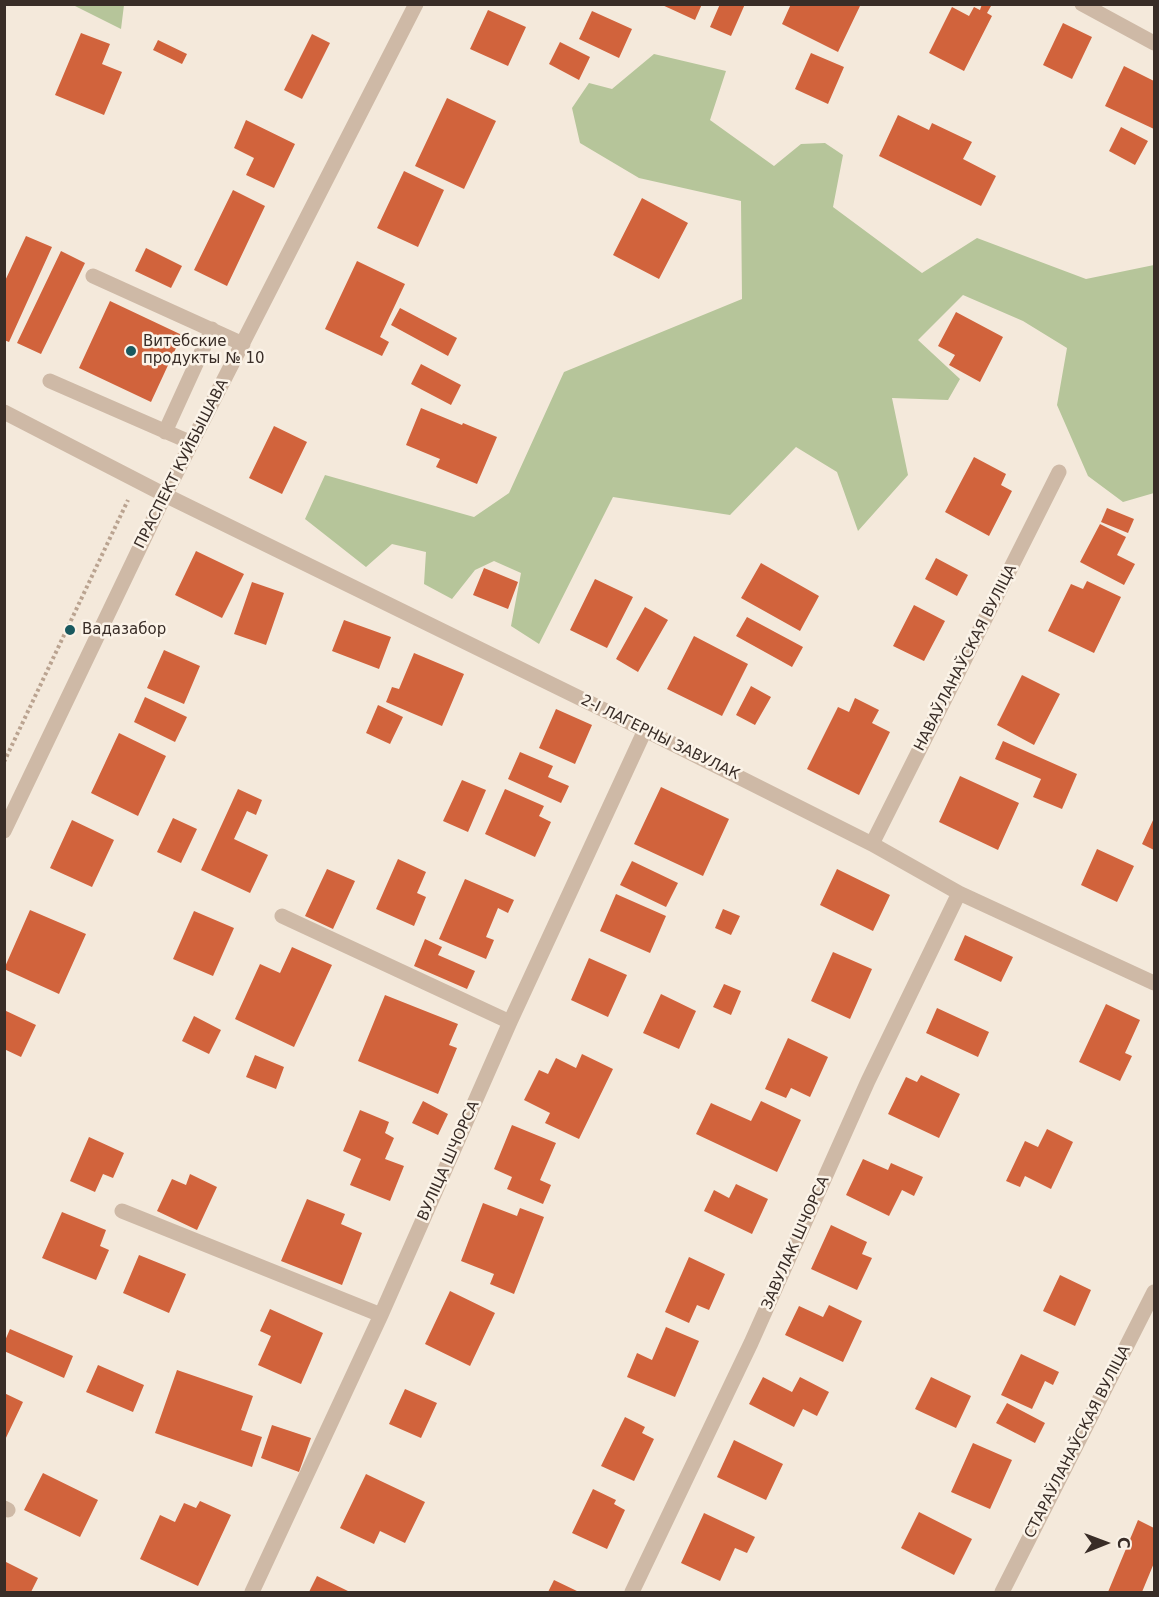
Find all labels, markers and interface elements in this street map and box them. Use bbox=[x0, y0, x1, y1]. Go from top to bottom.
place label: Витебские продукты № 10 bbox=[143, 333, 265, 368]
marker: Витебские продукты № 10 bbox=[124, 344, 138, 358]
street label: ПРАСПЕКТ КУЙБЫШАВА bbox=[131, 376, 233, 552]
street label: НАВАЎЛАНАЎСКАЯ ВУЛІЦА bbox=[911, 562, 1021, 754]
place label: Вадазабор bbox=[82, 621, 166, 639]
marker: Вадазабор bbox=[63, 623, 77, 637]
street label: 2-І ЛАГЕРНЫ ЗАВУЛАК bbox=[578, 692, 742, 784]
street label: ВУЛІЦА ШЧОРСА bbox=[414, 1098, 484, 1224]
street label: ЗАВУЛАК ШЧОРСА bbox=[758, 1173, 834, 1313]
street label: СТАРАЎЛАНАЎСКАЯ ВУЛІЦА bbox=[1021, 1342, 1135, 1542]
north arrow bbox=[1075, 1513, 1135, 1573]

